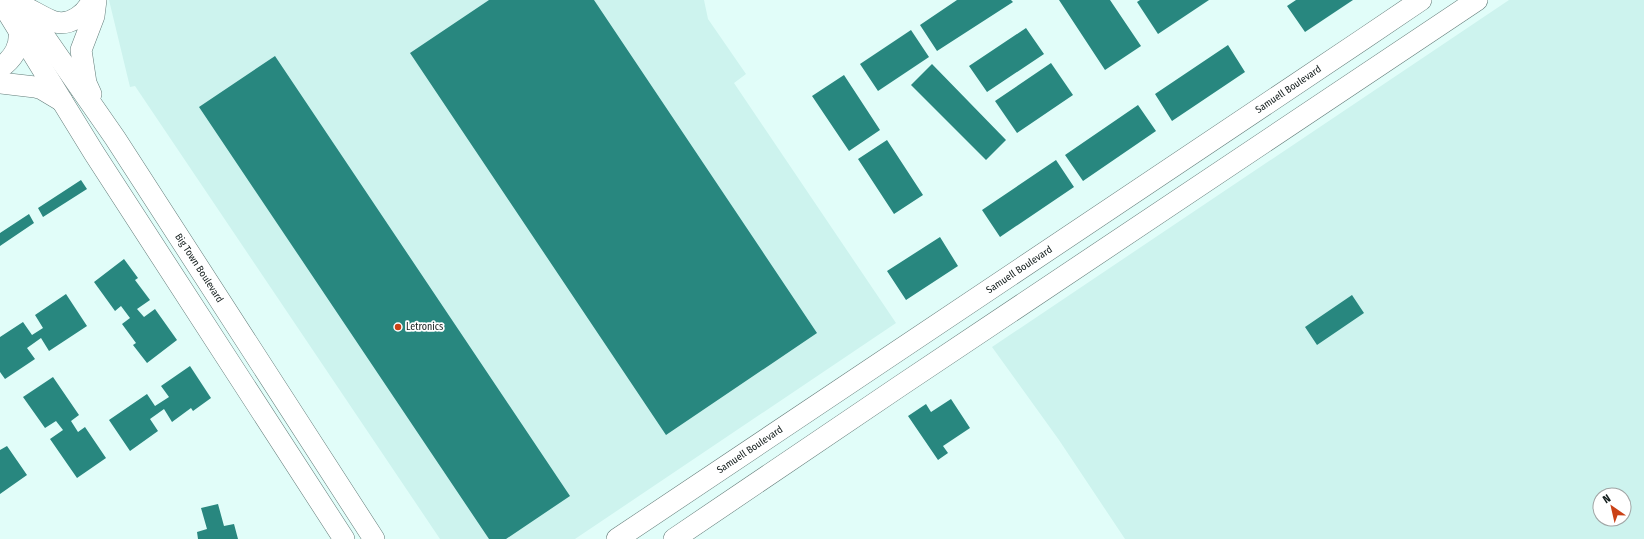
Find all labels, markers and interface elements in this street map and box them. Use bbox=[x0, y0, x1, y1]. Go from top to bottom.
street label: Samuell Boulevard bbox=[1253, 63, 1324, 116]
street label: Big Town Boulevard bbox=[172, 231, 226, 305]
street label: Samuell Boulevard bbox=[984, 244, 1055, 296]
place label: Letronics bbox=[406, 321, 443, 333]
marker: Letronics bbox=[393, 322, 403, 332]
street label: Samuell Boulevard bbox=[715, 424, 785, 476]
north arrow bbox=[1592, 487, 1632, 527]
text: N bbox=[1600, 492, 1613, 506]

